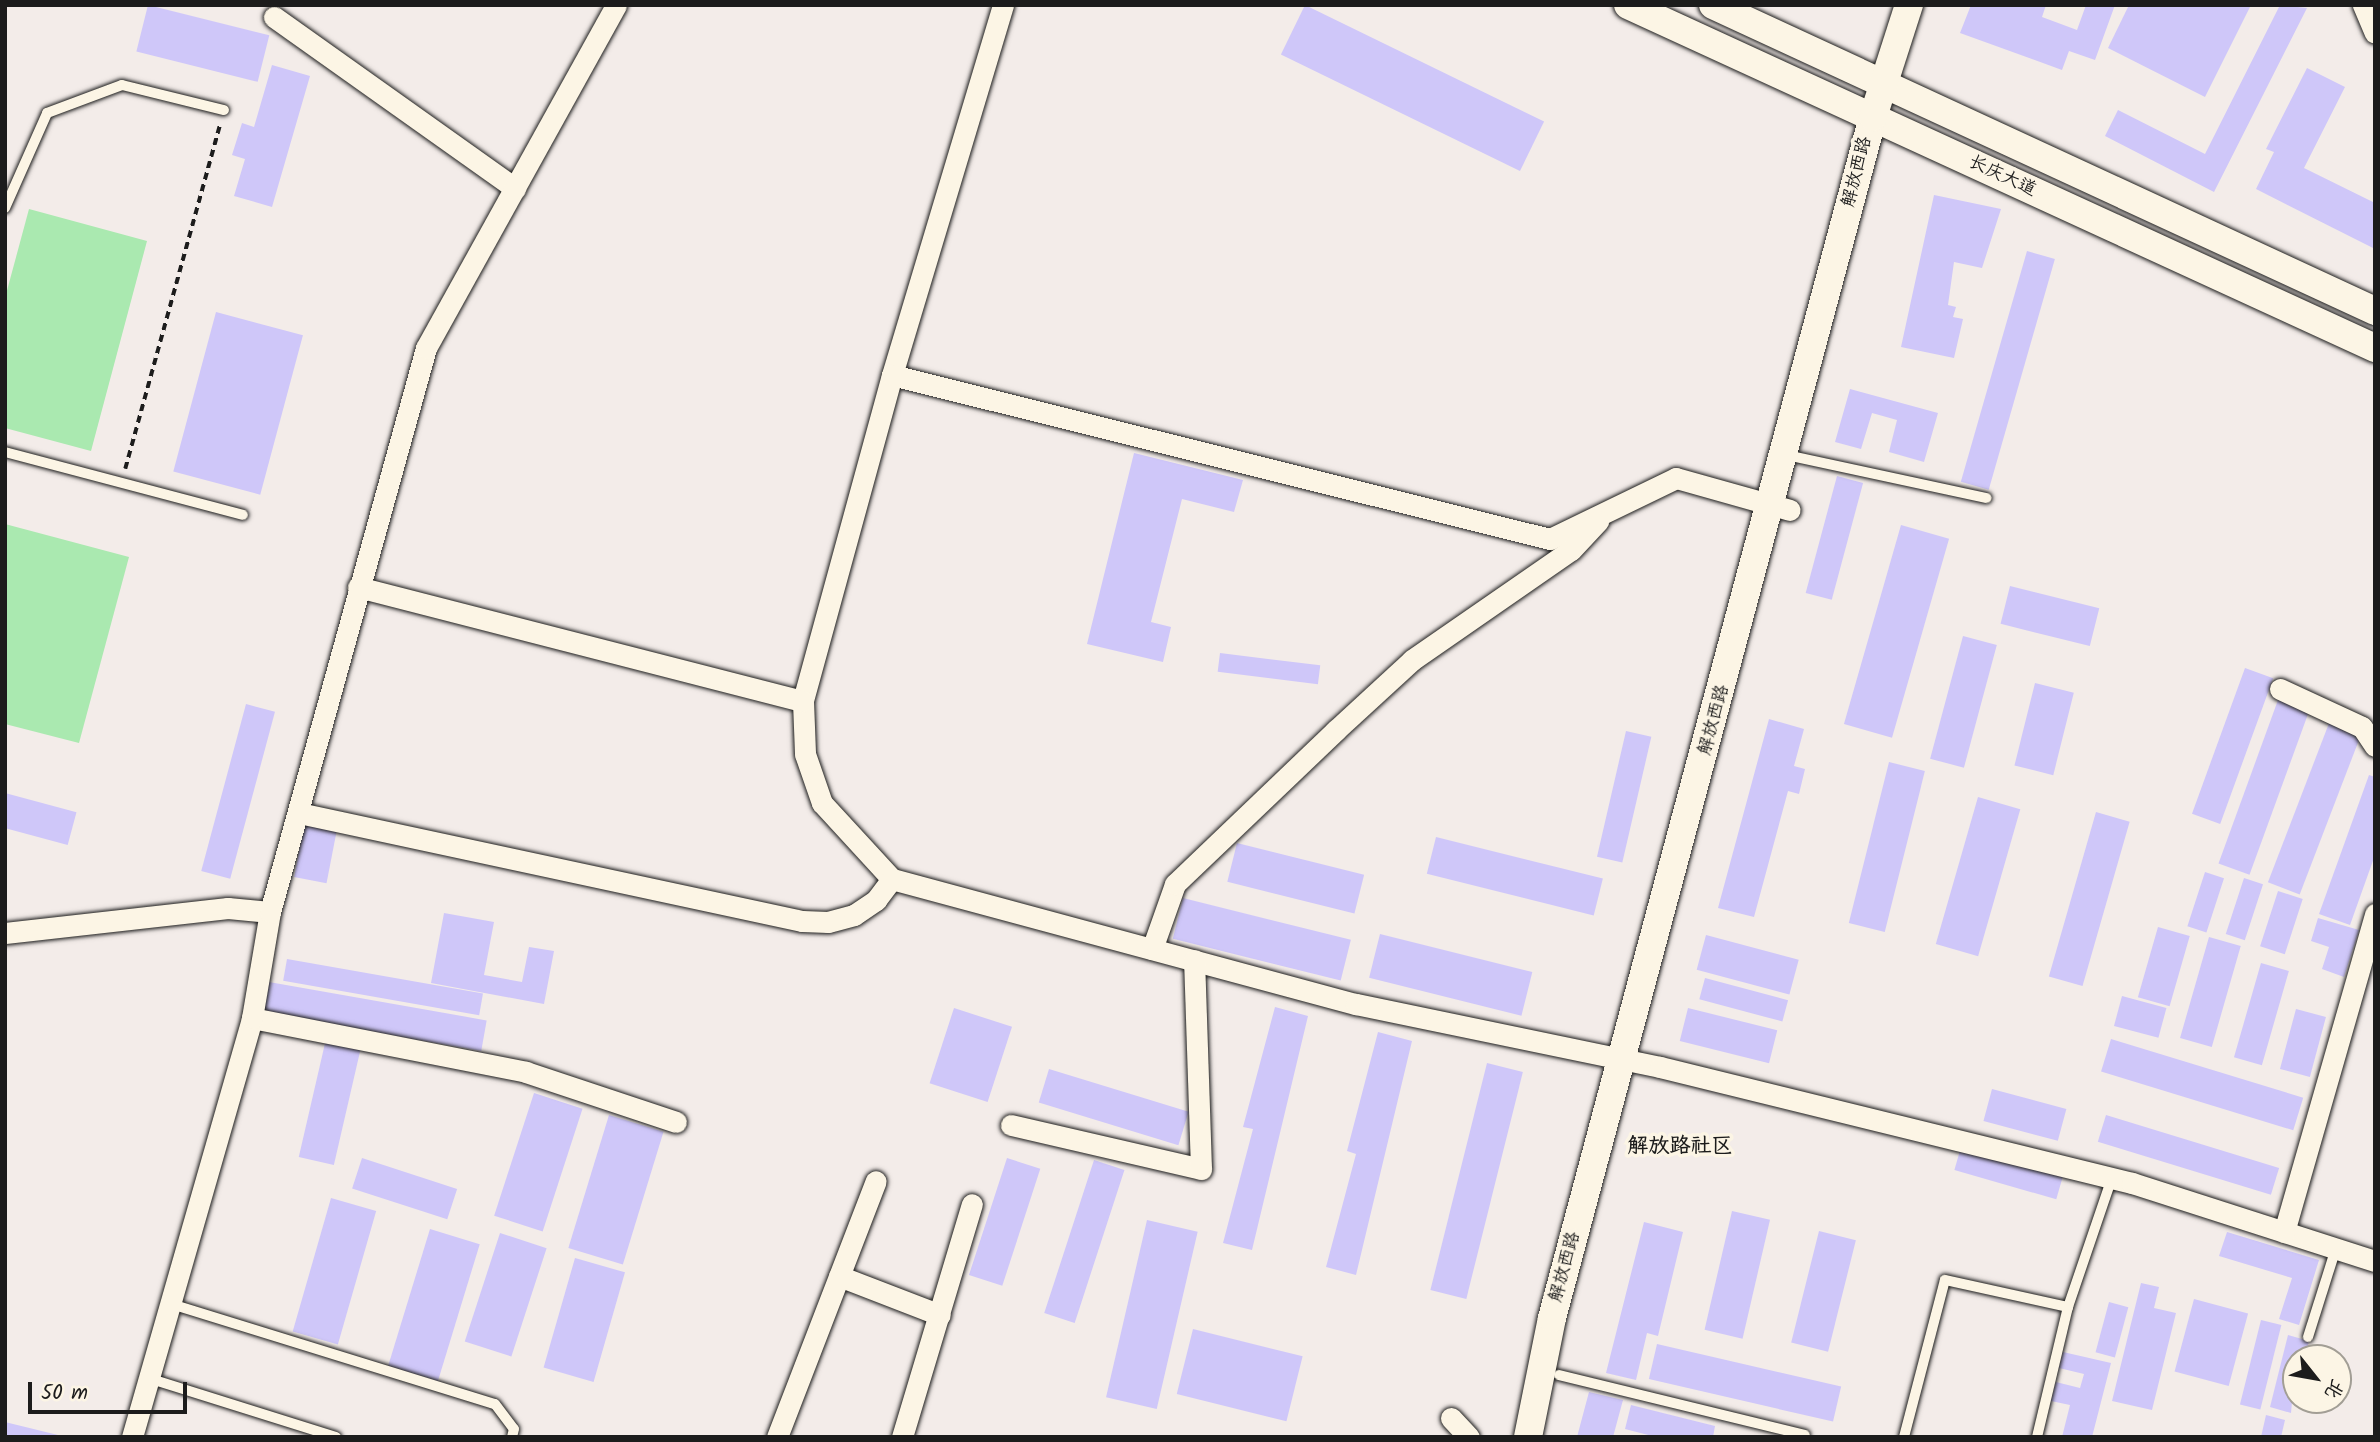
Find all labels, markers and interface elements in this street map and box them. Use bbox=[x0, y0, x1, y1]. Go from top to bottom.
street label: 解放西路 bbox=[1839, 134, 1877, 210]
street label: 长庆大道 bbox=[1965, 152, 2039, 202]
street label: 解放西路 bbox=[1695, 682, 1735, 758]
district label: 解放路社区 bbox=[1628, 1134, 1732, 1160]
street label: 解放西路 bbox=[1546, 1229, 1586, 1305]
north arrow bbox=[2282, 1344, 2352, 1414]
scale bar bbox=[32, 1368, 191, 1412]
text: 北 bbox=[2316, 1373, 2351, 1405]
text: 50 m bbox=[41, 1377, 88, 1410]

